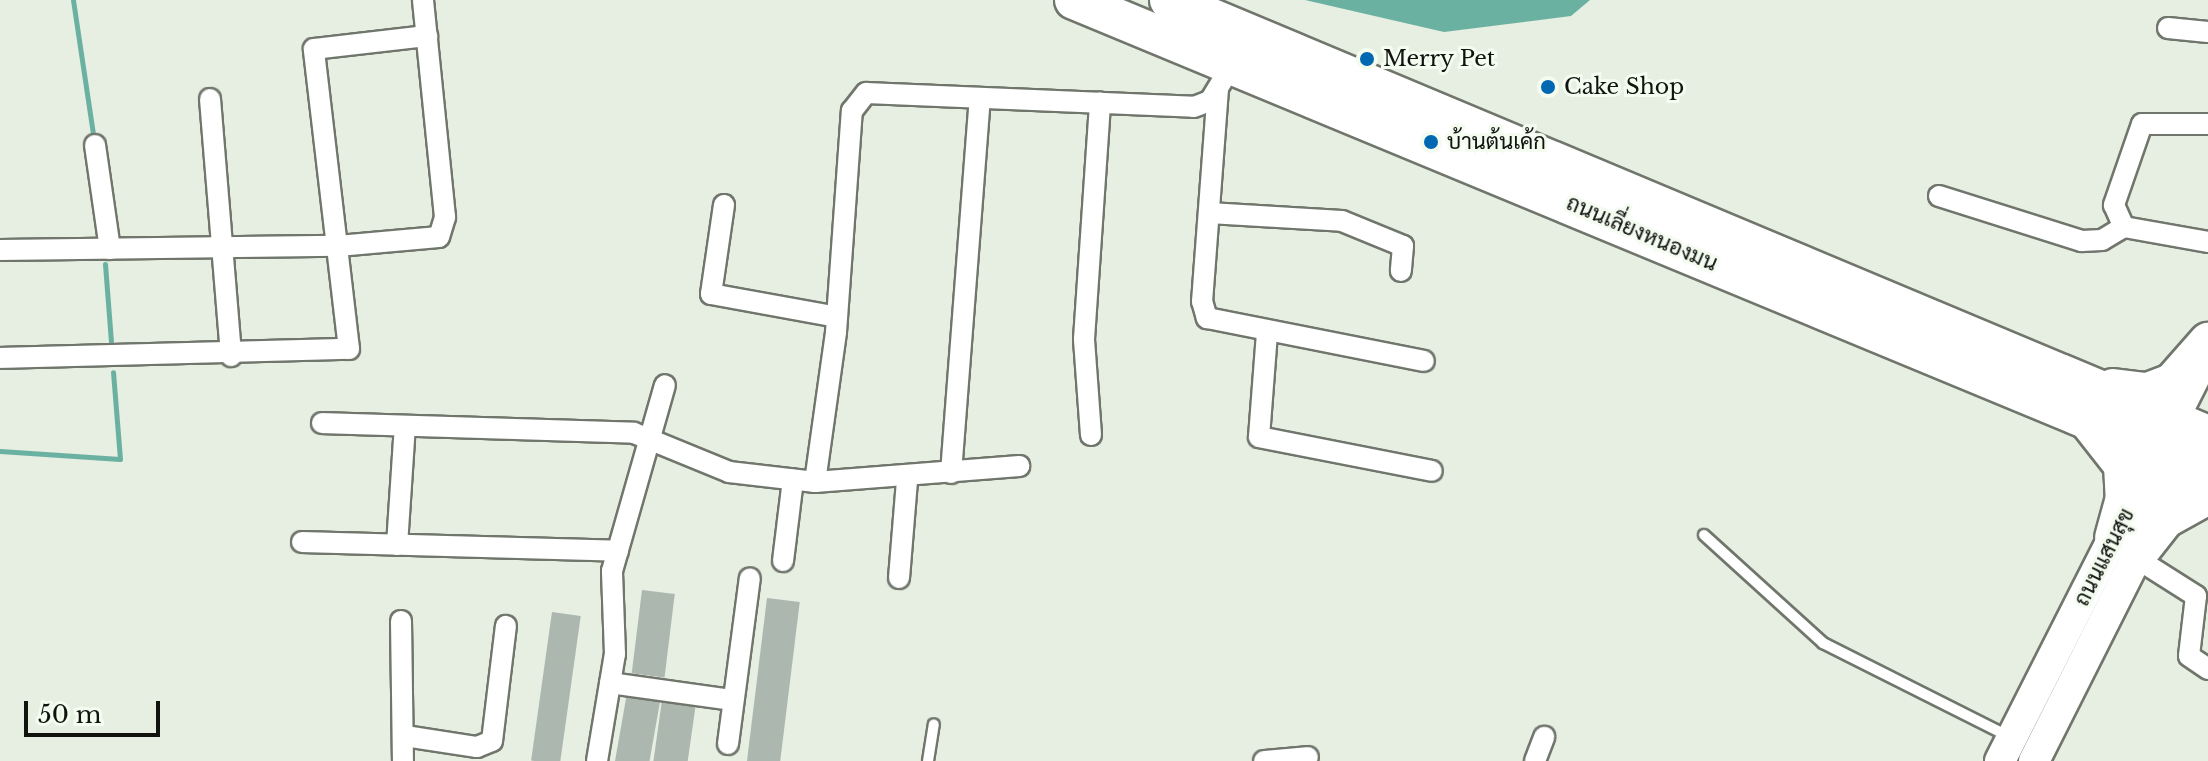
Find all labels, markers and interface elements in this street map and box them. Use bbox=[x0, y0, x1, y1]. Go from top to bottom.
place label: Merry Pet bbox=[1383, 46, 1496, 72]
marker: Merry Pet bbox=[1358, 50, 1376, 68]
place label: Cake Shop bbox=[1564, 74, 1684, 100]
marker: Cake Shop bbox=[1539, 78, 1557, 96]
place label: บ้านต้นเค้ก bbox=[1447, 129, 1546, 155]
marker: บ้านต้นเค้ก bbox=[1422, 133, 1440, 151]
street label: ถนนเลี่ยงหนองมน bbox=[1563, 189, 1721, 277]
street label: ถนนแสนสุข bbox=[2068, 504, 2140, 610]
scale bar bbox=[28, 685, 164, 735]
text: 50 m bbox=[38, 700, 101, 729]

